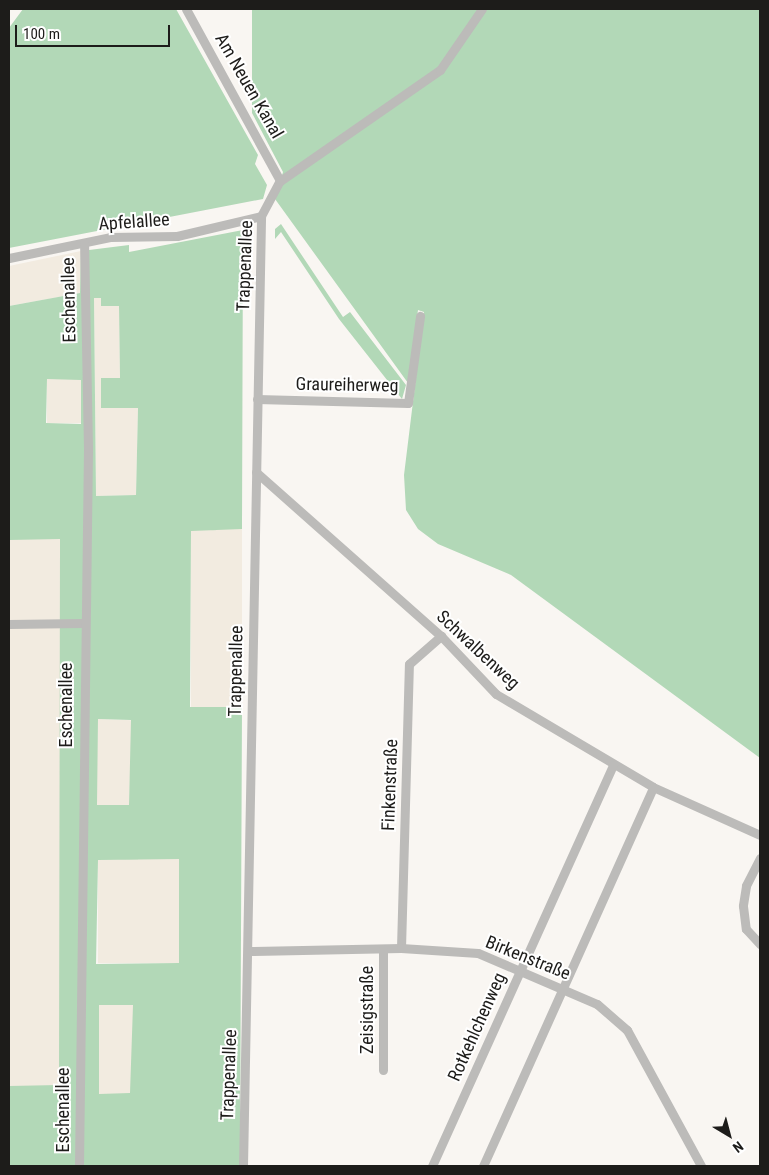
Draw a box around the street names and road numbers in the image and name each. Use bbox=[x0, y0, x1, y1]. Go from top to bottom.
street label: Am Neuen Kanal bbox=[210, 30, 288, 142]
street label: Apfelallee bbox=[98, 209, 170, 235]
street label: Trappenallee bbox=[233, 220, 257, 312]
street label: Eschenallee bbox=[57, 257, 81, 343]
street label: Graureiherweg bbox=[295, 373, 399, 397]
street label: Schwalbenweg bbox=[432, 606, 524, 694]
street label: Trappenallee bbox=[224, 625, 248, 717]
street label: Eschenallee bbox=[55, 662, 77, 748]
street label: Finkenstraße bbox=[378, 739, 402, 831]
street label: Birkenstraße bbox=[482, 931, 574, 985]
street label: Zeisigstraße bbox=[356, 966, 378, 1054]
street label: Rotkehlchenweg bbox=[443, 969, 511, 1085]
street label: Trappenallee bbox=[217, 1029, 241, 1121]
street label: Eschenallee bbox=[52, 1067, 74, 1153]

